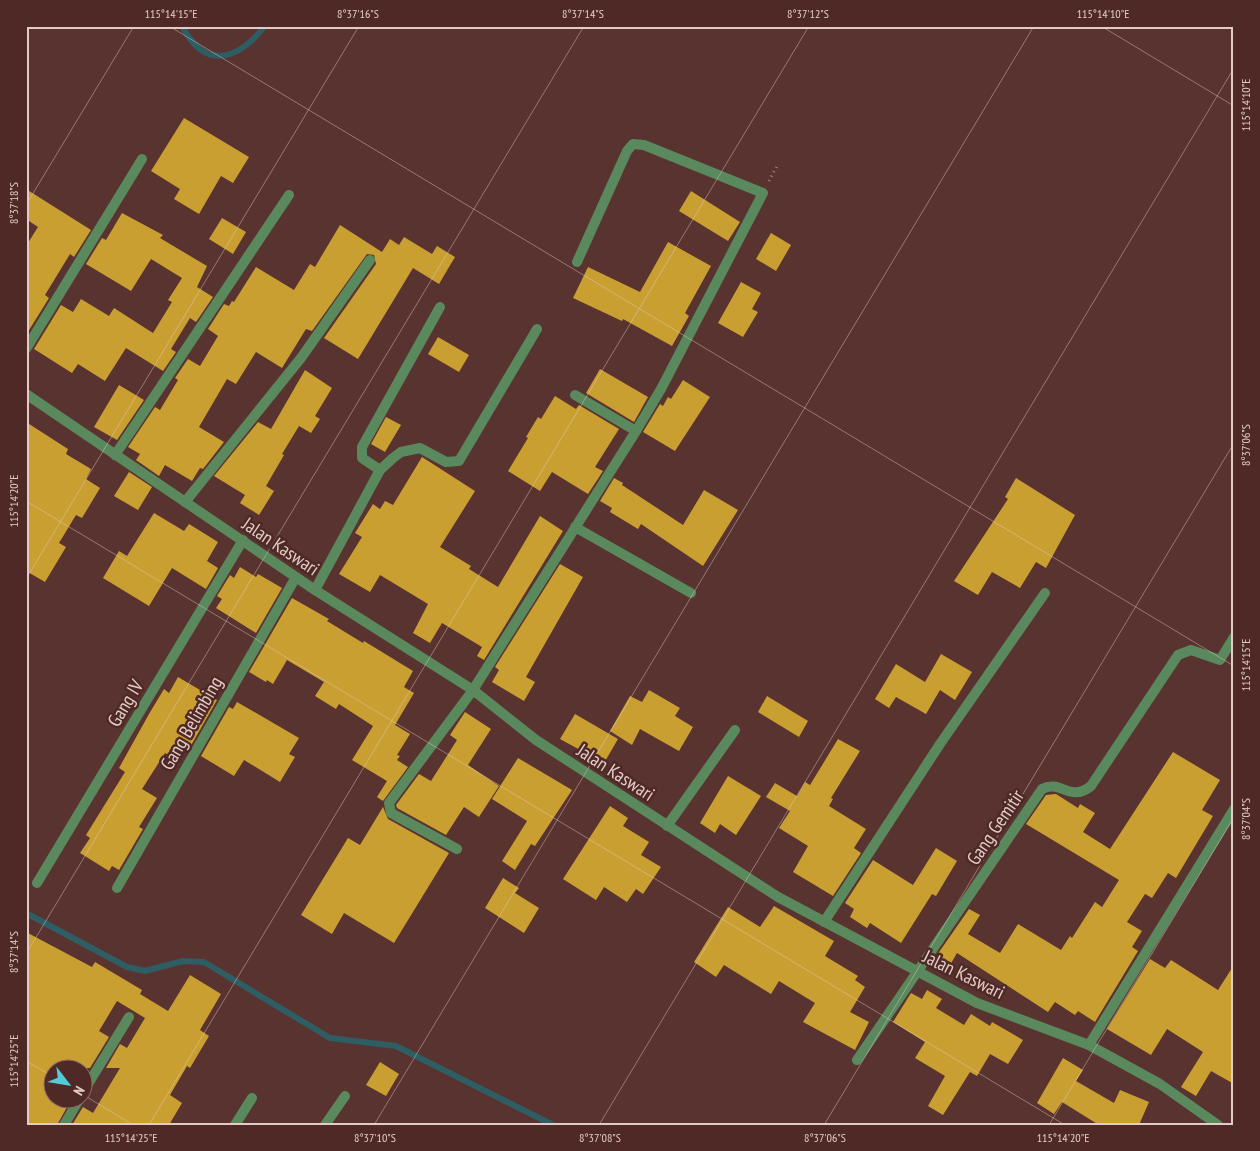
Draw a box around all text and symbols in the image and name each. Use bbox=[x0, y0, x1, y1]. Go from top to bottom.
text: 115°14'15"E bbox=[145, 6, 197, 21]
text: 8°37'16"S bbox=[337, 6, 379, 21]
text: 8°37'14"S bbox=[562, 6, 604, 21]
text: 8°37'12"S bbox=[787, 6, 829, 21]
text: 115°14'10"E bbox=[1077, 6, 1129, 21]
text: 115°14'10"E bbox=[1238, 79, 1253, 131]
text: 8°37'18"S bbox=[6, 182, 21, 224]
text: 8°37'06"S bbox=[1238, 424, 1253, 466]
text: 115°14'20"E bbox=[6, 475, 21, 527]
street label: Jalan Kaswari bbox=[237, 511, 324, 580]
text: 115°14'15"E bbox=[1238, 639, 1253, 691]
street label: Gang Belimbing bbox=[155, 672, 227, 774]
street label: Gang IV bbox=[102, 675, 148, 731]
street label: Jalan Kaswari bbox=[572, 738, 659, 806]
street label: Gang Gemitir bbox=[961, 784, 1029, 869]
text: 8°37'04"S bbox=[1238, 798, 1253, 840]
text: 8°37'14"S bbox=[6, 931, 21, 973]
street label: Jalan Kaswari bbox=[918, 944, 1009, 1004]
text: 115°14'25"E bbox=[6, 1035, 21, 1087]
north arrow bbox=[42, 1058, 92, 1108]
text: N bbox=[69, 1083, 89, 1099]
text: 115°14'25"E bbox=[105, 1130, 157, 1145]
text: 8°37'10"S bbox=[354, 1130, 396, 1145]
text: 8°37'08"S bbox=[579, 1130, 621, 1145]
text: 8°37'06"S bbox=[804, 1130, 846, 1145]
text: 115°14'20"E bbox=[1037, 1130, 1089, 1145]

